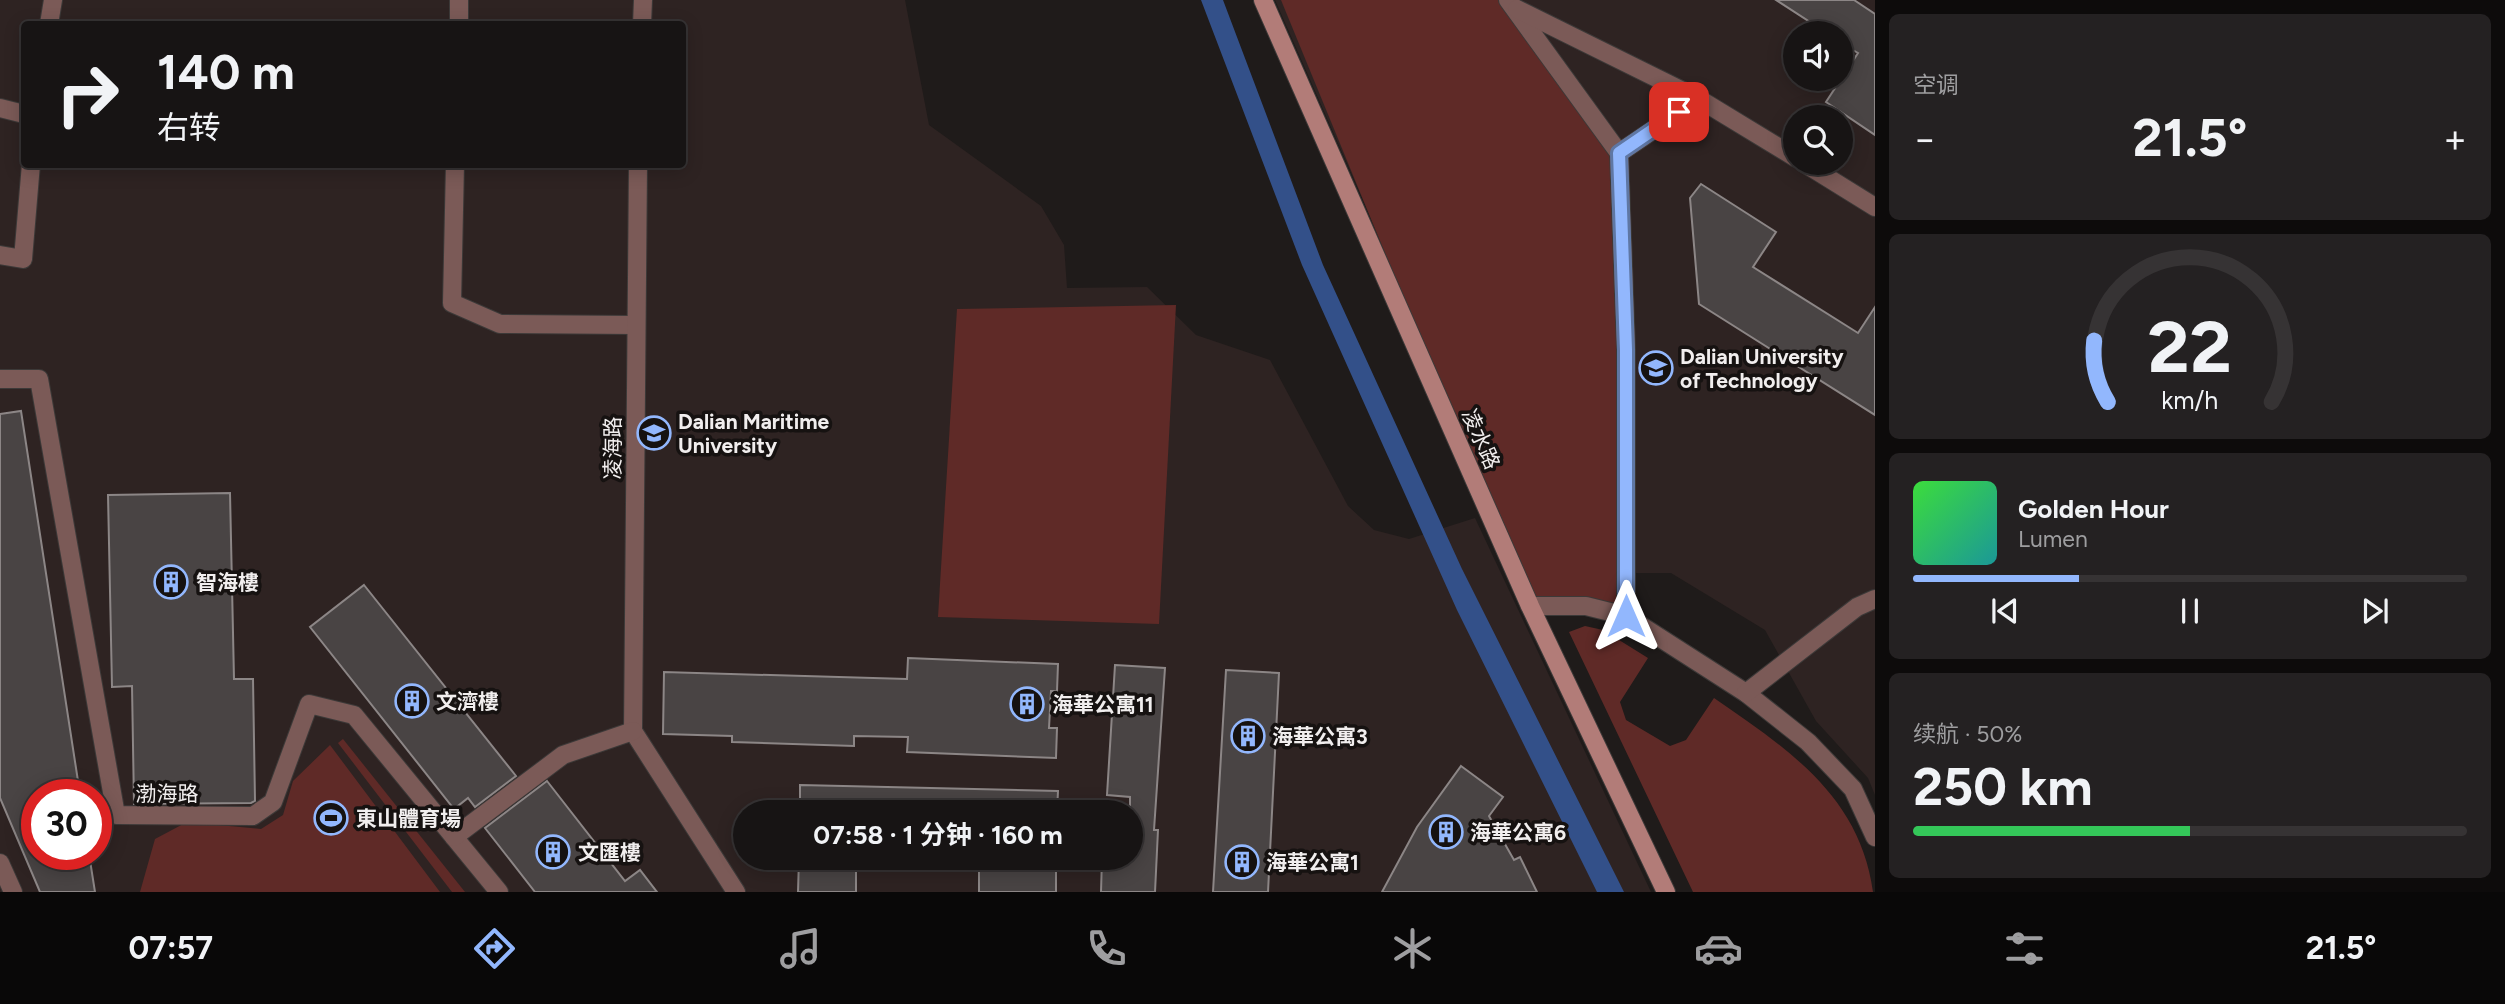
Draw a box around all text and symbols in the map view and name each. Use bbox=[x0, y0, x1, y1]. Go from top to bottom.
map controls bbox=[1783, 21, 1853, 175]
button: sound bbox=[1783, 21, 1853, 91]
text: 140 m bbox=[157, 42, 295, 101]
icon: right bbox=[42, 49, 133, 140]
text: 空调 bbox=[1913, 71, 1959, 99]
pin bbox=[1649, 82, 1709, 142]
icon: arrive bbox=[1660, 93, 1698, 131]
button: search bbox=[1783, 105, 1853, 175]
text: 21.5° bbox=[2133, 107, 2247, 169]
text: 右转 bbox=[157, 109, 221, 147]
text: − bbox=[1913, 116, 1937, 162]
text: + bbox=[2443, 116, 2467, 162]
text: 22 bbox=[2148, 304, 2232, 391]
place label: Dalian University of Technology bbox=[1680, 344, 1845, 393]
school or university icon: Dalian University of Technology bbox=[1637, 349, 1675, 387]
text: km/h bbox=[2161, 385, 2219, 415]
street label: 凌水路 bbox=[1457, 405, 1505, 473]
place label: Dalian Maritime University bbox=[678, 409, 830, 458]
school or university icon: Dalian Maritime University bbox=[635, 414, 673, 452]
street label: 凌海路 bbox=[600, 417, 625, 480]
text: Golden Hour bbox=[2018, 493, 2169, 525]
text: Lumen bbox=[2018, 525, 2088, 553]
building icon: 智海樓 bbox=[152, 563, 190, 601]
place label: 智海樓 bbox=[196, 570, 259, 595]
position arrow bbox=[1589, 579, 1663, 653]
icon: previous bbox=[1986, 592, 2024, 630]
icon: pause bbox=[2171, 592, 2209, 630]
icon: next bbox=[2356, 592, 2394, 630]
building icon: 文濟樓 bbox=[393, 682, 431, 720]
building icon: 海華公寓11 bbox=[1008, 685, 1046, 723]
place label: 文濟樓 bbox=[436, 689, 499, 714]
place label: 海華公寓11 bbox=[1052, 692, 1154, 717]
building icon: 海華公寓3 bbox=[1229, 717, 1267, 755]
text: 续航 · 50% bbox=[1913, 720, 2022, 748]
place label: 海華公寓3 bbox=[1272, 724, 1368, 749]
text: 250 km bbox=[1913, 756, 2093, 818]
speed limit sign: 30 bbox=[21, 779, 112, 870]
street label: 渤海路 bbox=[136, 781, 199, 806]
sports icon: 東山體育場 bbox=[312, 799, 350, 837]
place label: 東山體育場 bbox=[356, 806, 461, 831]
building icon: 海華公寓6 bbox=[1427, 813, 1465, 851]
text: 07:58 · 1 分钟 · 160 m bbox=[813, 819, 1063, 851]
place label: 海華公寓6 bbox=[1470, 820, 1566, 845]
building icon: 文匯樓 bbox=[534, 833, 572, 871]
place label: 文匯樓 bbox=[578, 840, 641, 865]
building icon: 海華公寓1 bbox=[1223, 843, 1261, 881]
place label: 海華公寓1 bbox=[1266, 850, 1359, 875]
icon: directions bbox=[470, 924, 519, 973]
icon: music bbox=[776, 924, 825, 973]
icon: phone bbox=[1082, 924, 1131, 973]
icon: climate bbox=[1388, 924, 1437, 973]
icon: car bbox=[1694, 924, 1743, 973]
icon: filters bbox=[2000, 924, 2049, 973]
text: 07:57 bbox=[128, 929, 213, 967]
text: 21.5° bbox=[2306, 929, 2376, 967]

